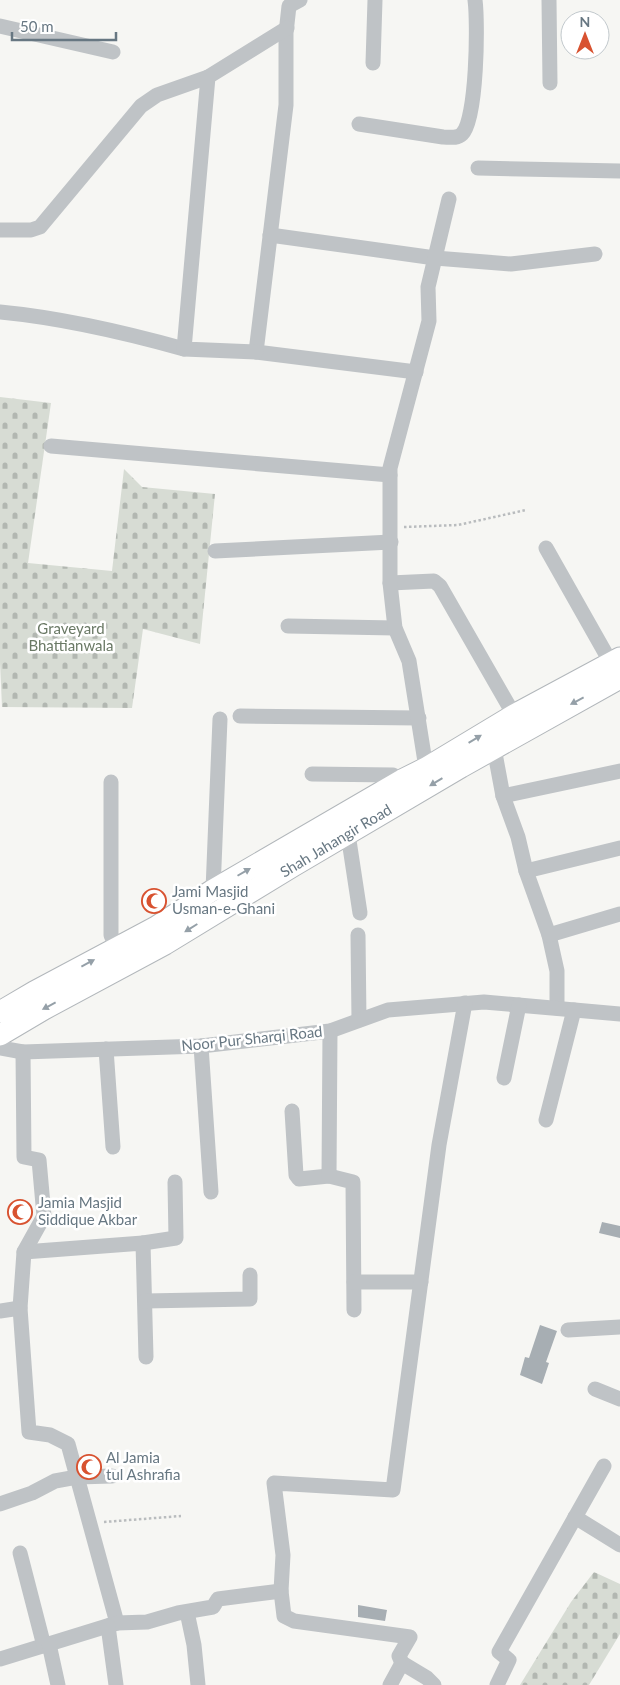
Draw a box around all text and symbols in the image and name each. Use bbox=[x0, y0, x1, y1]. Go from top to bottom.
scale bar bbox=[12, 10, 116, 42]
north arrow bbox=[560, 10, 610, 60]
text: N bbox=[580, 13, 590, 30]
text: 50 m bbox=[20, 17, 54, 35]
park label: Graveyard Bhattianwala bbox=[28, 619, 114, 654]
one-way arrow bbox=[570, 697, 584, 705]
one-way arrow bbox=[469, 734, 482, 743]
one-way arrow bbox=[429, 777, 442, 786]
street label: Shah Jahangir Road bbox=[276, 800, 395, 881]
one-way arrow bbox=[236, 868, 251, 876]
place label: Jami Masjid Usman-e-Ghani bbox=[172, 882, 275, 917]
mosque icon: Jami Masjid Usman-e-Ghani bbox=[141, 888, 167, 914]
one-way arrow bbox=[185, 924, 198, 933]
one-way arrow bbox=[81, 959, 96, 967]
one-way arrow bbox=[42, 1002, 56, 1010]
street label: Noor Pur Sharqi Road bbox=[181, 1022, 323, 1054]
place label: Jamia Masjid Siddique Akbar bbox=[38, 1193, 138, 1228]
mosque icon: Jamia Masjid Siddique Akbar bbox=[7, 1199, 33, 1225]
place label: Al Jamia tul Ashrafia bbox=[106, 1448, 180, 1483]
mosque icon: Al Jamia tul Ashrafia bbox=[76, 1454, 102, 1480]

